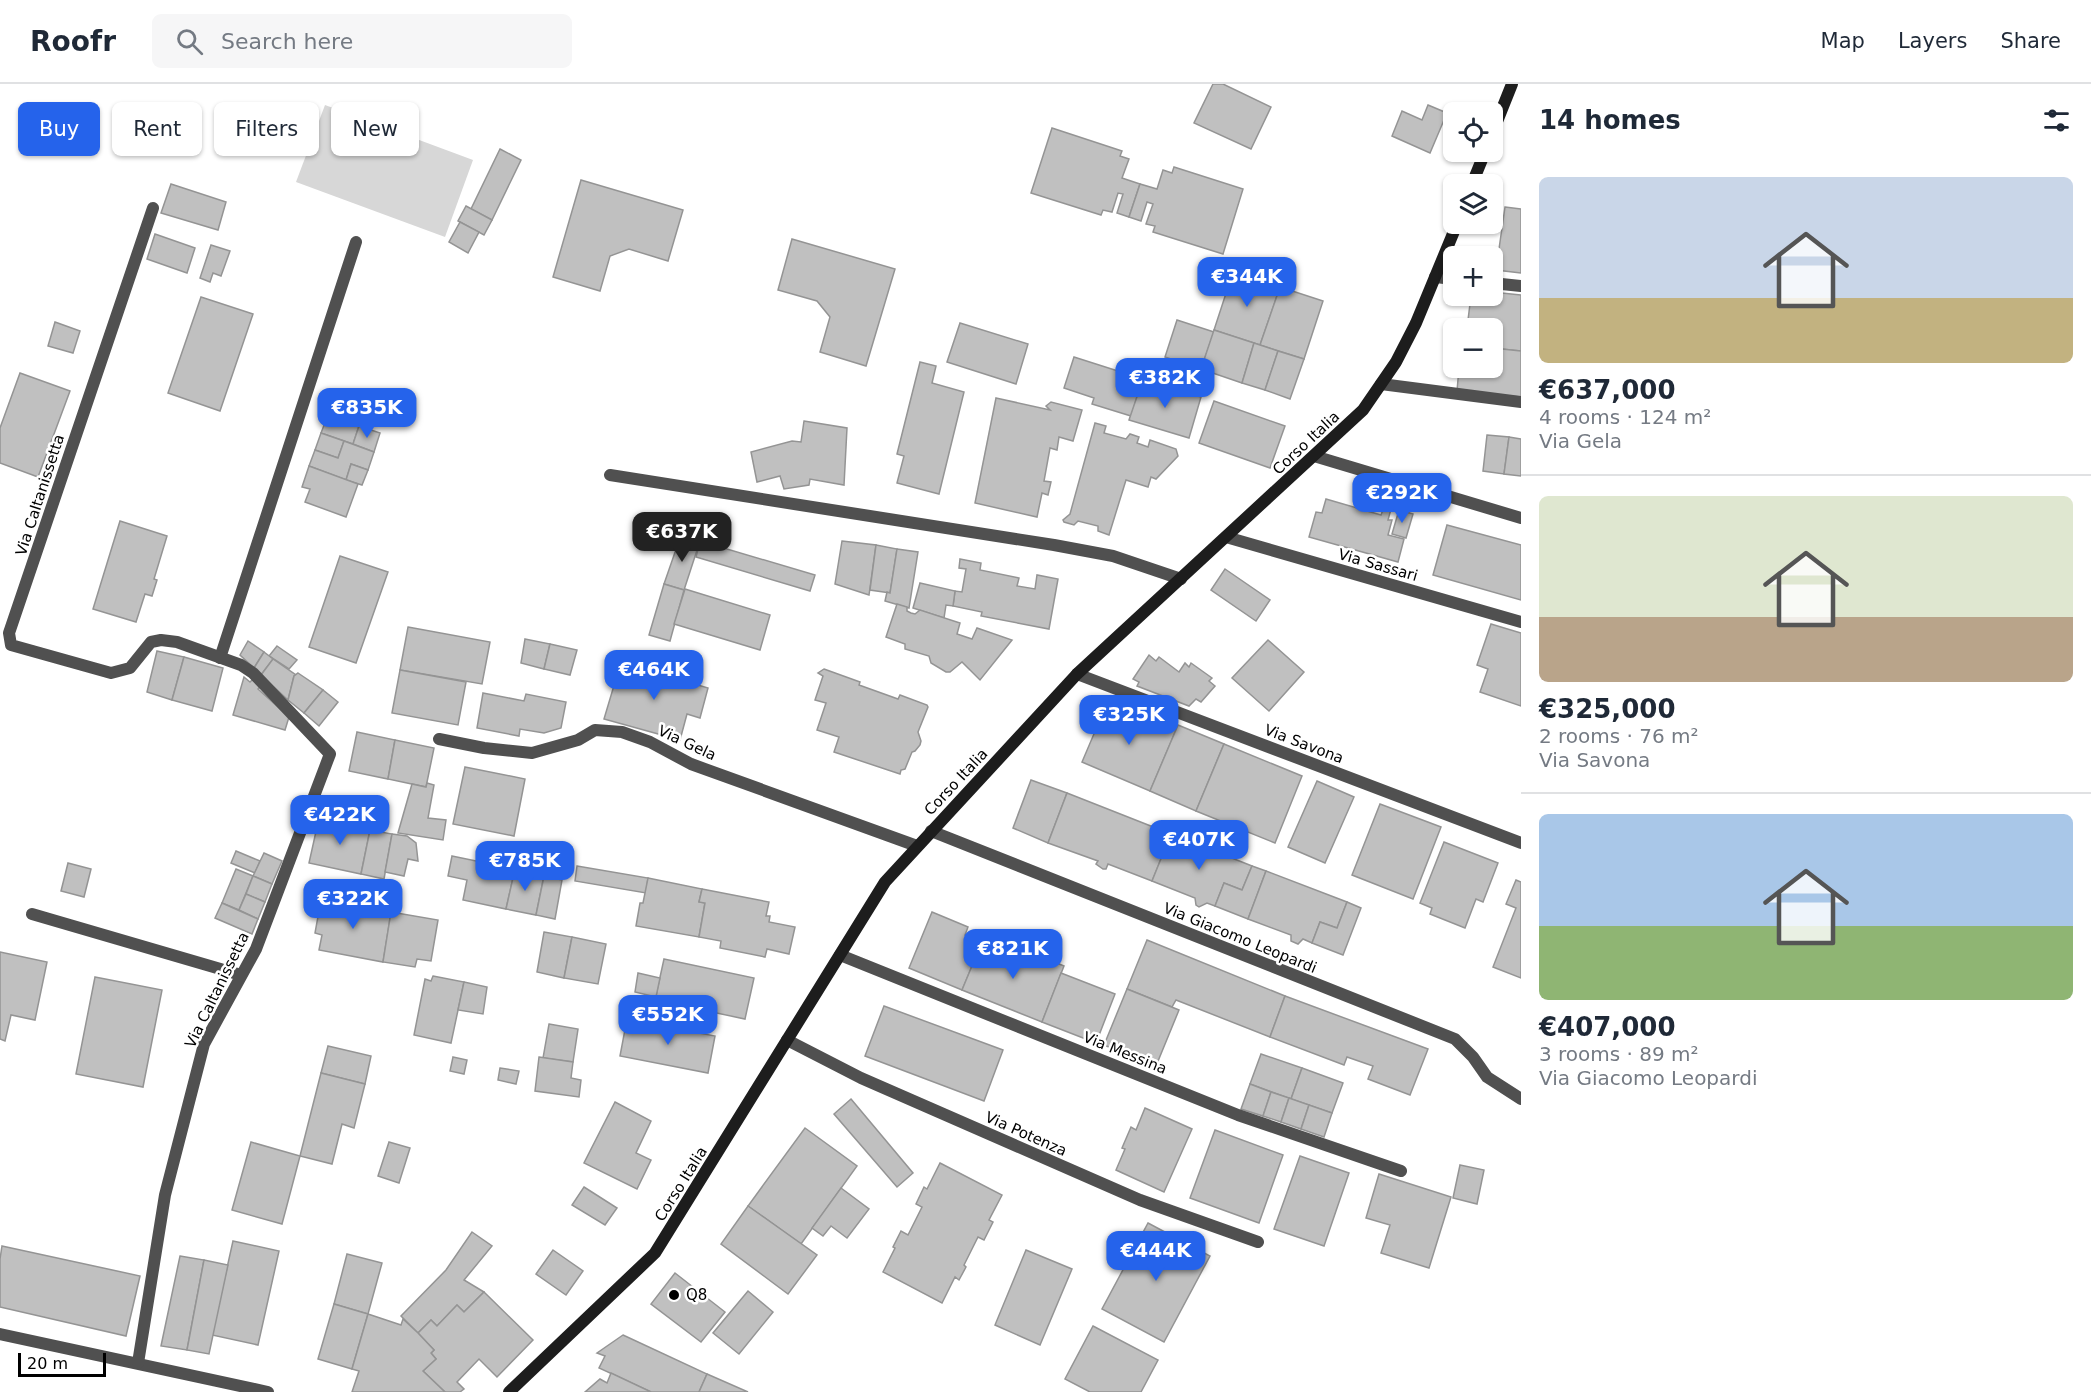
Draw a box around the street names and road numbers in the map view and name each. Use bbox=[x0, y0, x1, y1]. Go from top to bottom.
street label: Corso Italia bbox=[1269, 408, 1343, 478]
street label: Via Caltanissetta bbox=[12, 432, 68, 558]
street label: Via Sassari bbox=[1336, 545, 1420, 585]
street label: Via Savona bbox=[1262, 721, 1346, 767]
street label: Via Gela bbox=[655, 722, 719, 764]
street label: Corso Italia bbox=[921, 745, 991, 819]
street label: Via Giacomo Leopardi bbox=[1161, 899, 1319, 977]
street label: Via Caltanissetta bbox=[181, 929, 253, 1051]
street label: Via Messina bbox=[1080, 1028, 1170, 1078]
street label: Via Potenza bbox=[982, 1108, 1070, 1160]
street label: Corso Italia bbox=[651, 1143, 711, 1225]

